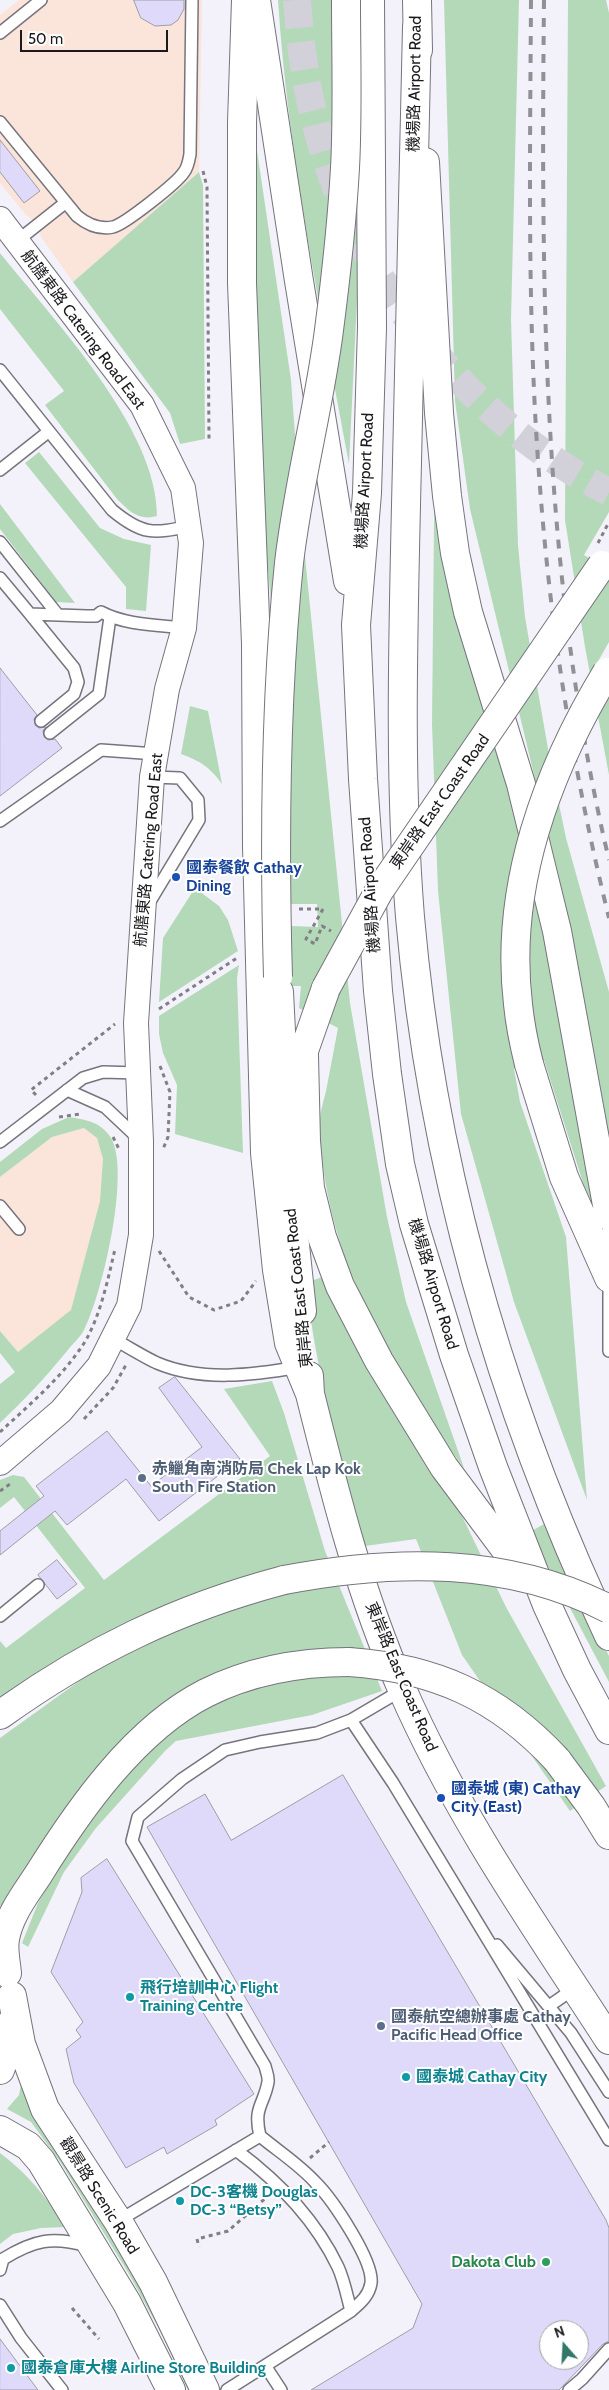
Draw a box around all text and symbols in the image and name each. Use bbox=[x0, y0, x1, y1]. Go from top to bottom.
street label: 機場路 Airport Road bbox=[404, 16, 426, 152]
scale bar bbox=[22, 20, 170, 52]
text: 50 m bbox=[28, 30, 63, 48]
street label: 航膳東路 Catering Road East bbox=[17, 247, 149, 413]
street label: 機場路 Airport Road bbox=[352, 412, 378, 550]
street label: 東岸路 East Coast Road bbox=[386, 731, 494, 873]
street label: 航膳東路 Catering Road East bbox=[131, 752, 167, 948]
street label: 機場路 Airport Road bbox=[356, 816, 384, 954]
place label: 國泰餐飲 Cathay Dining bbox=[186, 858, 302, 896]
marker: 國泰餐飲 Cathay Dining bbox=[170, 871, 182, 883]
street label: 東岸路 East Coast Road bbox=[281, 1207, 317, 1369]
street label: 機場路 Airport Road bbox=[404, 1216, 462, 1352]
place label: 赤鱲角南消防局 Chek Lap Kok South Fire Station bbox=[152, 1459, 361, 1497]
marker: 赤鱲角南消防局 Chek Lap Kok South Fire Station bbox=[136, 1472, 148, 1484]
street label: 東岸路 East Coast Road bbox=[361, 1600, 441, 1754]
place label: 國泰城 (東) Cathay City (East) bbox=[451, 1779, 581, 1817]
marker: 國泰城 (東) Cathay City (East) bbox=[435, 1792, 447, 1804]
place label: 飛行培訓中心 Flight Training Centre bbox=[140, 1978, 278, 2016]
marker: 飛行培訓中心 Flight Training Centre bbox=[124, 1991, 136, 2003]
place label: 國泰航空總辦事處 Cathay Pacific Head Office bbox=[391, 2007, 571, 2045]
marker: 國泰航空總辦事處 Cathay Pacific Head Office bbox=[375, 2020, 387, 2032]
place label: 國泰城 Cathay City bbox=[416, 2067, 547, 2087]
marker: 國泰城 Cathay City bbox=[400, 2071, 412, 2083]
street label: 觀景路 Scenic Road bbox=[55, 2134, 143, 2258]
place label: DC-3客機 Douglas DC-3 “Betsy” bbox=[190, 2182, 318, 2220]
marker: DC-3客機 Douglas DC-3 “Betsy” bbox=[174, 2195, 186, 2207]
place label: Dakota Club bbox=[451, 2252, 536, 2272]
marker: Dakota Club bbox=[540, 2256, 552, 2268]
north arrow bbox=[539, 2320, 589, 2370]
text: N bbox=[552, 2322, 567, 2342]
place label: 國泰倉庫大樓 Airline Store Building bbox=[21, 2358, 266, 2378]
marker: 國泰倉庫大樓 Airline Store Building bbox=[5, 2362, 17, 2374]

